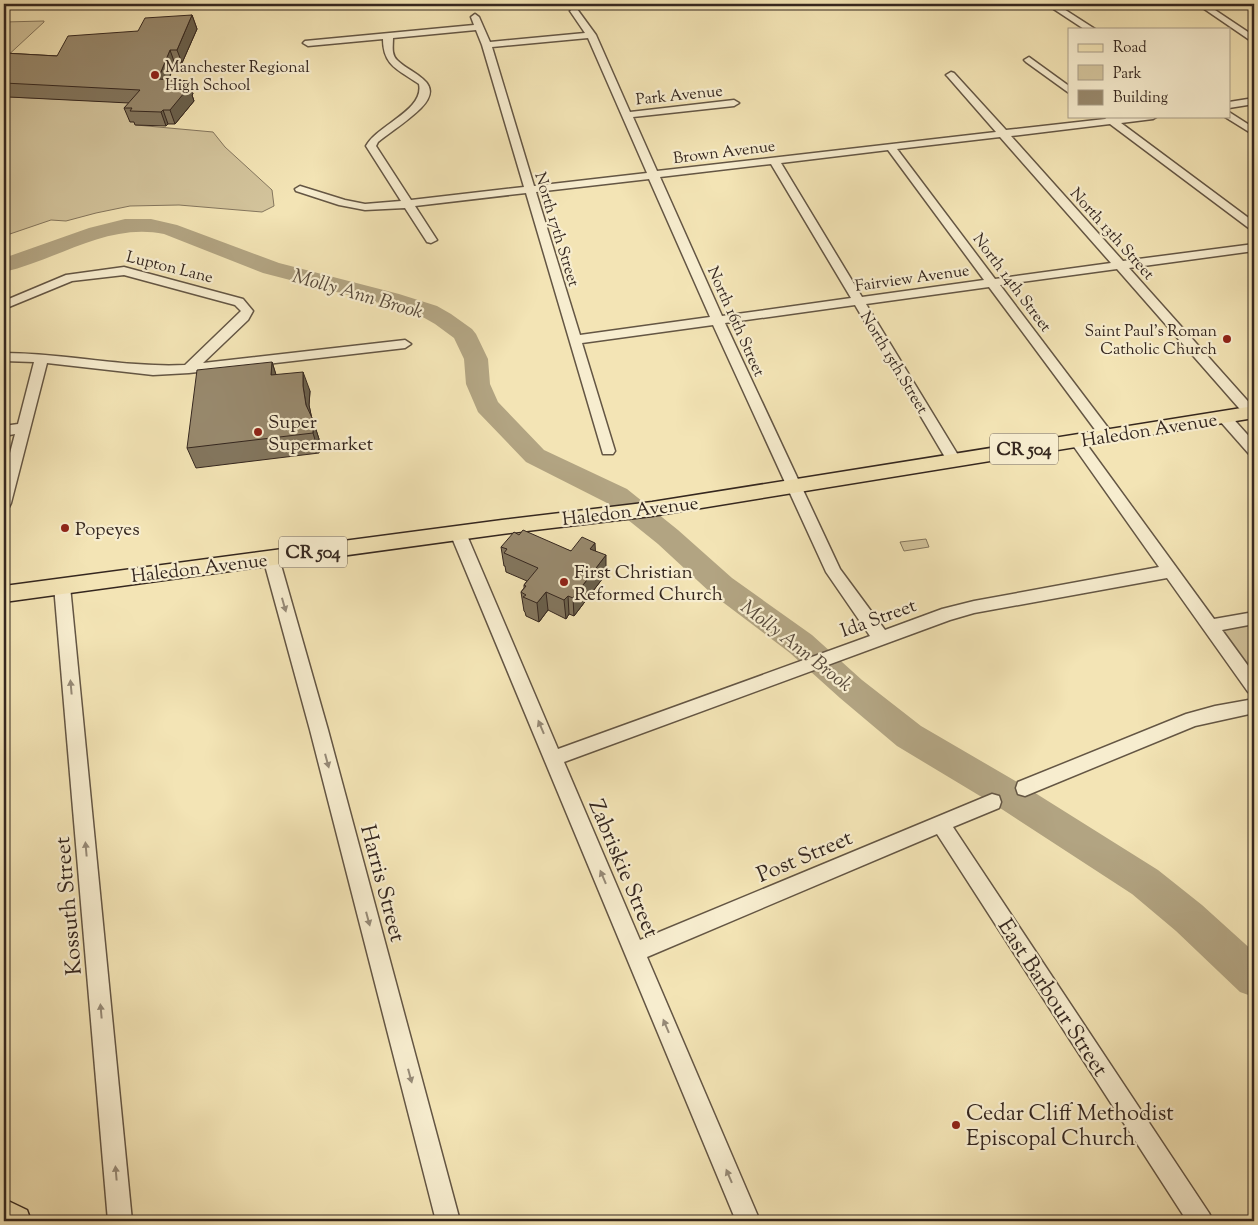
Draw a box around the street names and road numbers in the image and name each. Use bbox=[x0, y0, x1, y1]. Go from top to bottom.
street label: Park Avenue bbox=[635, 80, 724, 112]
street label: Brown Avenue bbox=[672, 136, 777, 171]
street label: North 17th Street bbox=[527, 170, 584, 290]
street label: North 13th Street bbox=[1063, 184, 1159, 286]
street label: North 14th Street bbox=[966, 229, 1056, 338]
street label: Lupton Lane bbox=[124, 247, 215, 290]
street label: Fairview Avenue bbox=[854, 260, 971, 299]
street label: North 16th Street bbox=[700, 263, 770, 381]
street label: North 15th Street bbox=[853, 308, 933, 419]
street label: Haledon Avenue bbox=[1079, 407, 1220, 456]
road number: CR 504 bbox=[990, 434, 1058, 464]
street label: Haledon Avenue bbox=[560, 491, 700, 534]
road number: CR 504 bbox=[279, 536, 347, 568]
street label: Haledon Avenue bbox=[129, 548, 269, 591]
street label: Ida Street bbox=[837, 593, 921, 646]
street label: Zabriskie Street bbox=[579, 795, 666, 944]
street label: Harris Street bbox=[350, 822, 412, 946]
street label: Post Street bbox=[752, 823, 858, 892]
street label: Kossuth Street bbox=[48, 835, 92, 976]
street label: East Barbour Street bbox=[988, 913, 1115, 1084]

